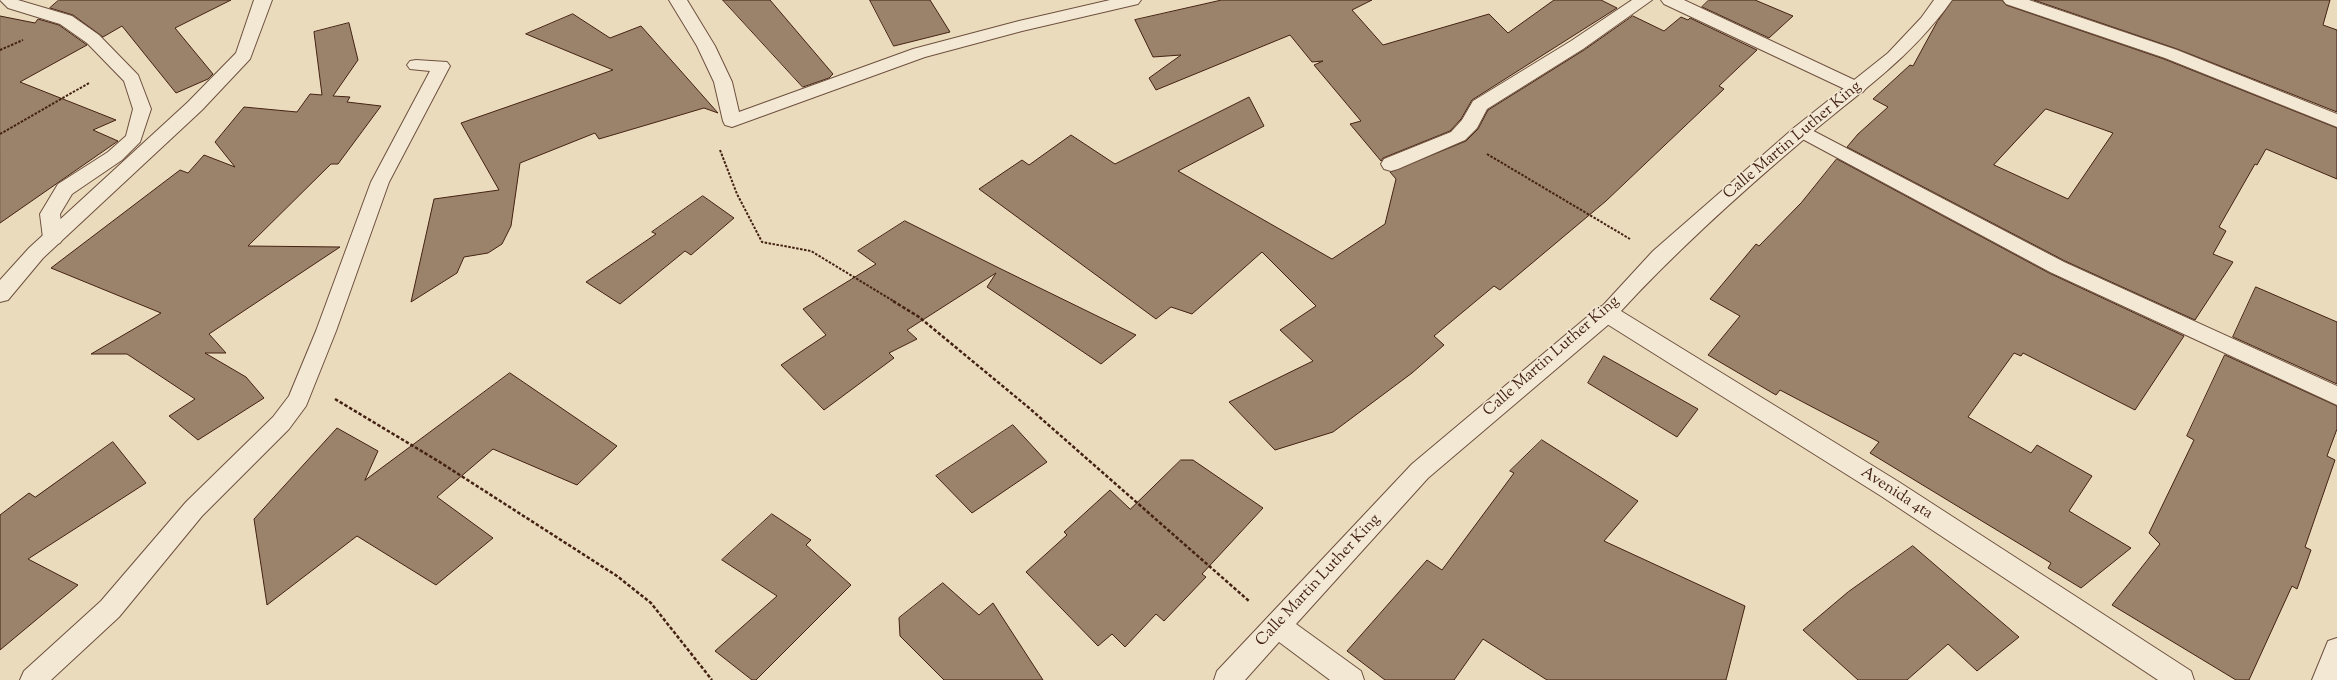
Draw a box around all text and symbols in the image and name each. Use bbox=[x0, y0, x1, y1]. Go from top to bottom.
street label: Calle Martin Luther King bbox=[1720, 78, 1866, 204]
street label: Calle Martin Luther King bbox=[1480, 293, 1624, 421]
street label: Avenida 4ta bbox=[1856, 464, 1936, 524]
street label: Calle Martin Luther King bbox=[1253, 511, 1385, 651]

